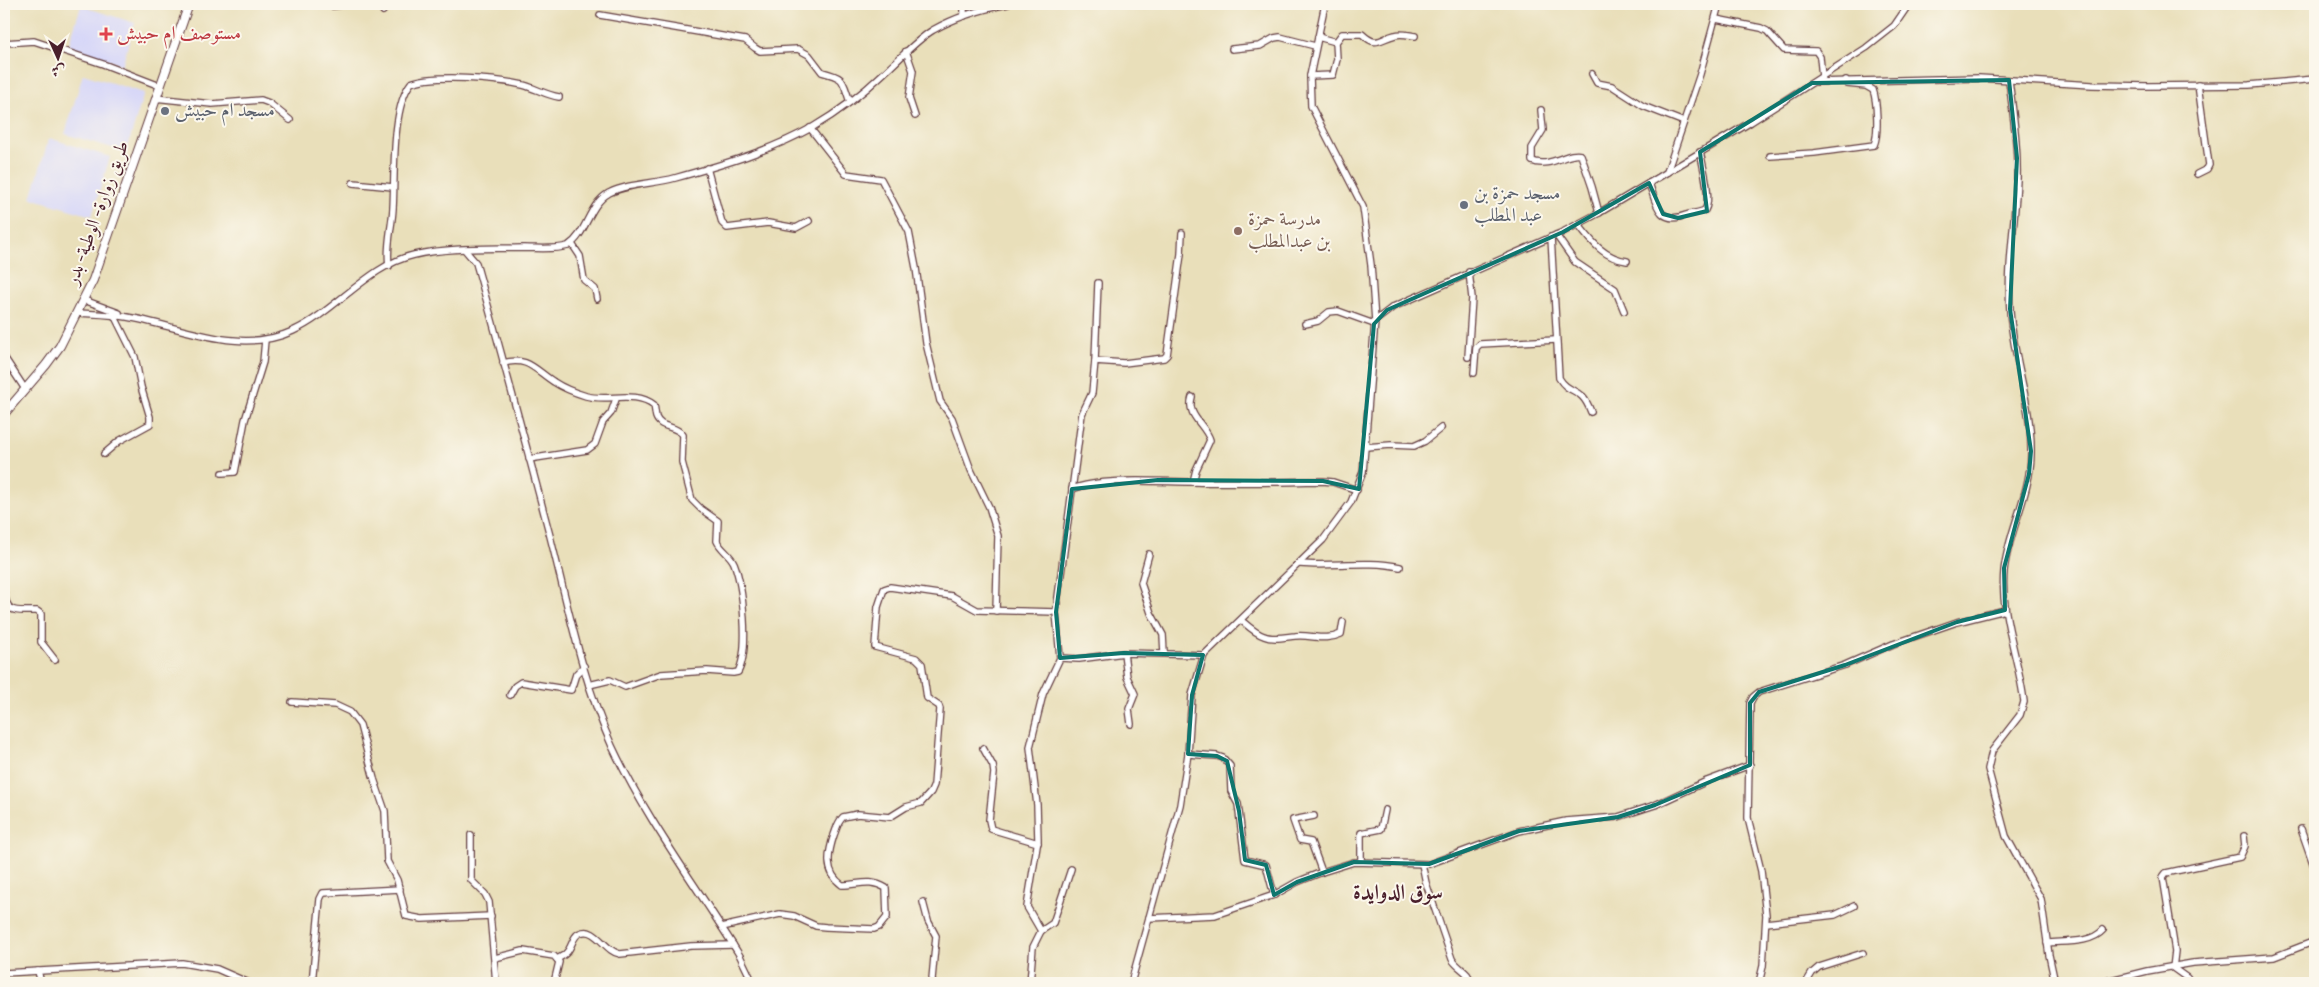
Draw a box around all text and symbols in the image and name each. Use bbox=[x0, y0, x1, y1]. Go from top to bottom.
place label: مستوصف ام حبيش bbox=[117, 21, 241, 49]
marker: مستوصف ام حبيش bbox=[99, 27, 113, 41]
north arrow bbox=[32, 32, 82, 82]
text: ش bbox=[51, 60, 66, 79]
place label: مسجد ام حبيش bbox=[175, 98, 275, 126]
marker: مسجد ام حبيش bbox=[159, 105, 171, 117]
street label: طريق زوارة- الوطية- بدر bbox=[59, 137, 136, 291]
place label: مسجد حمزة بن عبد المطلب bbox=[1474, 181, 1560, 229]
marker: مسجد حمزة بن عبد المطلب bbox=[1458, 199, 1470, 211]
place label: مدرسة حمزة بن عبدالمطلب bbox=[1248, 207, 1331, 255]
marker: مدرسة حمزة بن عبدالمطلب bbox=[1232, 225, 1244, 237]
district label: سوق الدوايدة bbox=[1353, 879, 1443, 908]

